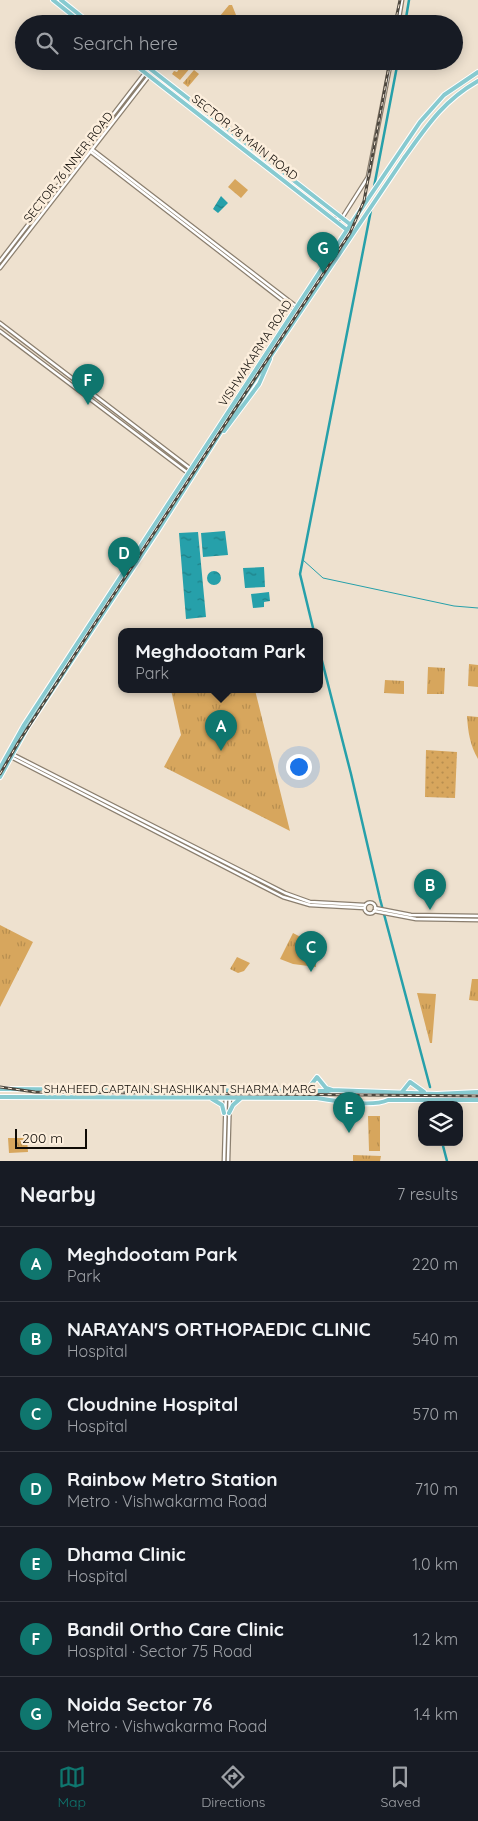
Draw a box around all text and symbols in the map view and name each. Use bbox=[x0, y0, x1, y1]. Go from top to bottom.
search box bbox=[15, 15, 463, 70]
icon: search bbox=[33, 29, 61, 57]
text: Search here bbox=[73, 31, 178, 55]
street label: SECTOR 78 MAIN ROAD bbox=[189, 91, 302, 183]
street label: SECTOR 76 INNER ROAD bbox=[20, 108, 116, 225]
pin: G bbox=[307, 232, 339, 273]
street label: VISHWAKARMA ROAD bbox=[215, 297, 295, 409]
pin: F bbox=[72, 364, 104, 405]
pin: D bbox=[108, 537, 140, 578]
popup bbox=[118, 628, 323, 693]
text: Meghdootam Park bbox=[135, 639, 306, 663]
text: Park bbox=[135, 663, 169, 683]
pin: A bbox=[205, 710, 237, 751]
your location bbox=[286, 754, 312, 780]
pin: B bbox=[414, 869, 446, 910]
pin: C bbox=[295, 931, 327, 972]
street label: SHAHEED CAPTAIN SHASHIKANT SHARMA MARG bbox=[44, 1081, 316, 1096]
pin: E bbox=[333, 1092, 365, 1133]
map controls bbox=[418, 1101, 463, 1146]
button: layers bbox=[418, 1101, 463, 1146]
scale bar bbox=[15, 1126, 88, 1149]
text: 200 m bbox=[22, 1129, 63, 1147]
text: Nearby bbox=[20, 1181, 96, 1207]
text: 7 results bbox=[397, 1184, 458, 1204]
text: Meghdootam Park bbox=[67, 1242, 237, 1266]
text: A bbox=[31, 1254, 41, 1274]
text: 220 m bbox=[412, 1254, 458, 1274]
text: Park bbox=[67, 1266, 101, 1286]
text: NARAYAN'S ORTHOPAEDIC CLINIC bbox=[67, 1317, 371, 1341]
text: B bbox=[31, 1329, 41, 1349]
text: 540 m bbox=[412, 1329, 458, 1349]
text: Hospital bbox=[67, 1341, 128, 1361]
text: Cloudnine Hospital bbox=[67, 1392, 238, 1416]
text: C bbox=[31, 1404, 41, 1424]
text: 570 m bbox=[413, 1404, 458, 1424]
text: Hospital bbox=[67, 1416, 128, 1436]
text: Rainbow Metro Station bbox=[67, 1467, 278, 1491]
text: D bbox=[30, 1479, 42, 1499]
text: 710 m bbox=[415, 1479, 458, 1499]
text: Metro · Vishwakarma Road bbox=[67, 1491, 267, 1511]
text: Dhama Clinic bbox=[67, 1542, 186, 1566]
text: E bbox=[31, 1554, 41, 1574]
text: 1.0 km bbox=[412, 1554, 458, 1574]
text: Hospital bbox=[67, 1566, 128, 1586]
text: Bandil Ortho Care Clinic bbox=[67, 1617, 284, 1641]
text: F bbox=[32, 1629, 41, 1649]
text: 1.2 km bbox=[413, 1629, 458, 1649]
text: Hospital · Sector 75 Road bbox=[67, 1641, 252, 1661]
text: Noida Sector 76 bbox=[67, 1692, 212, 1716]
text: G bbox=[30, 1704, 42, 1724]
text: 1.4 km bbox=[414, 1704, 458, 1724]
text: Metro · Vishwakarma Road bbox=[67, 1716, 267, 1736]
tab: Map bbox=[58, 1763, 86, 1811]
tab: Directions bbox=[201, 1763, 265, 1811]
tab: Saved bbox=[380, 1763, 420, 1811]

